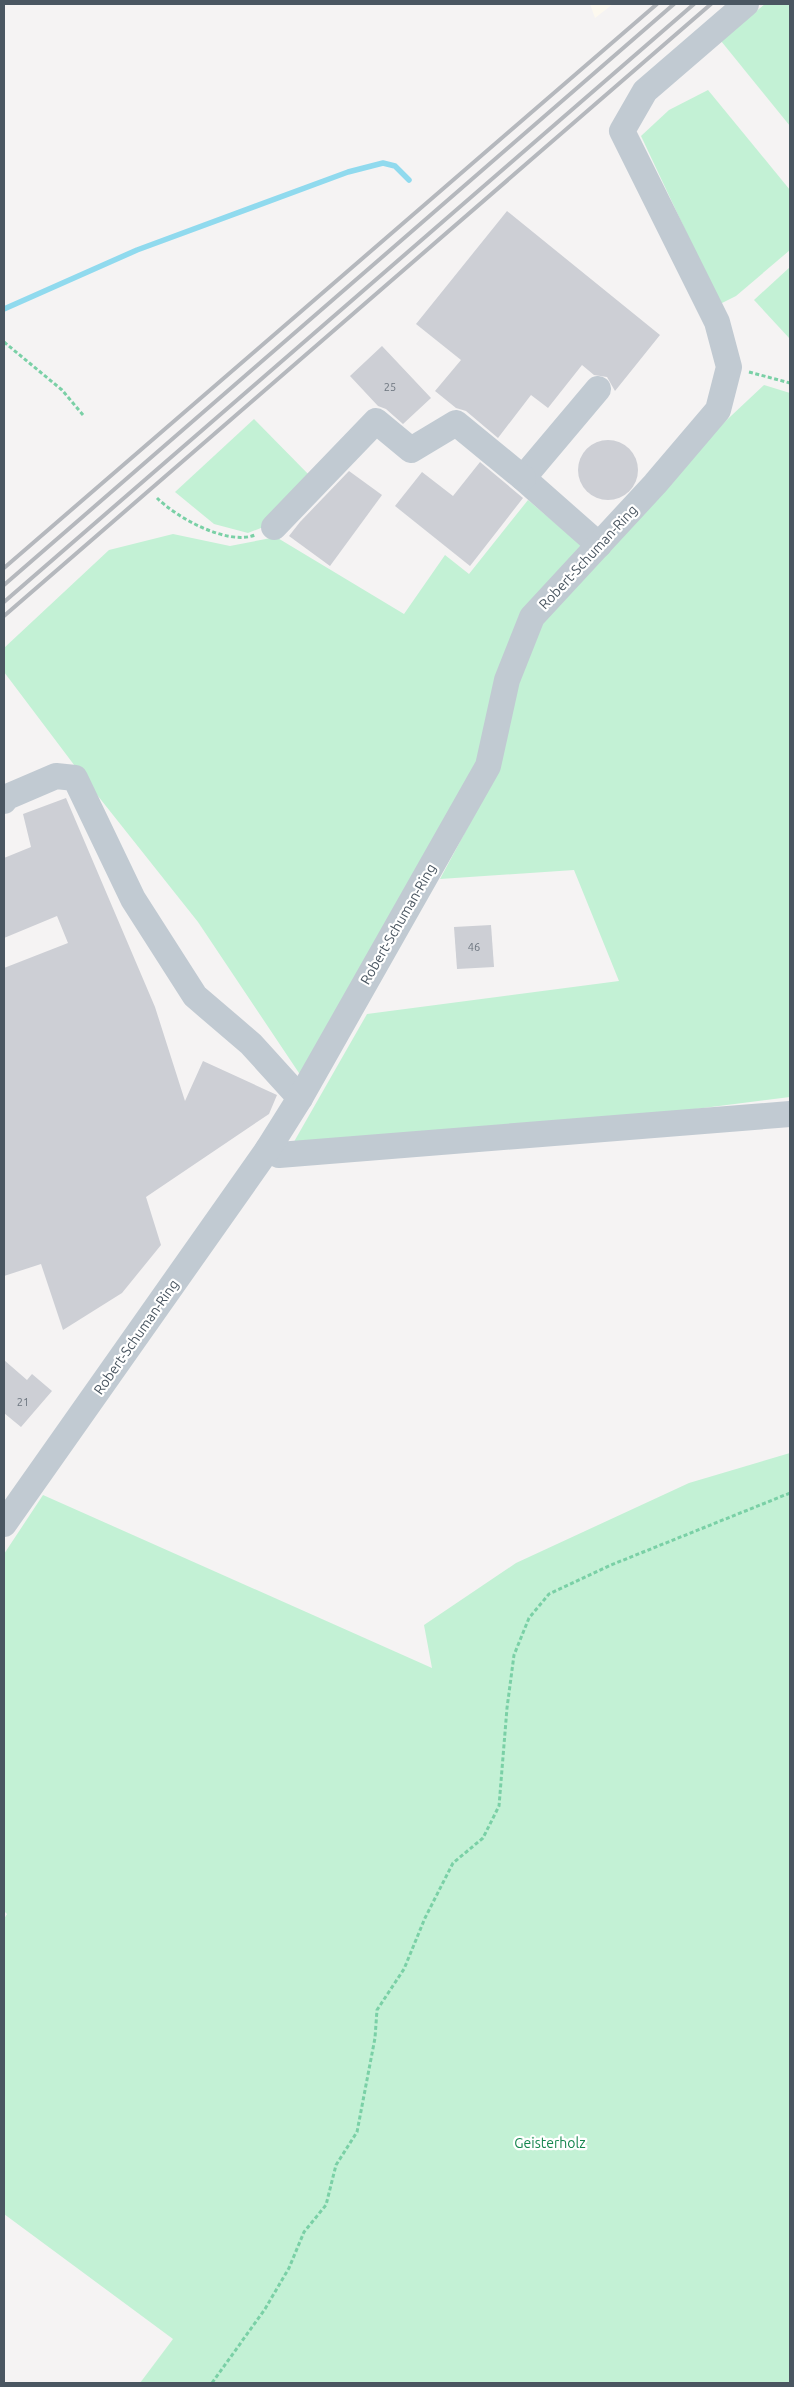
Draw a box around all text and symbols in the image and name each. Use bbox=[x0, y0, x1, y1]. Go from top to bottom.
house number: 25 bbox=[384, 381, 396, 393]
street label: Robert-Schuman-Ring bbox=[536, 502, 640, 612]
street label: Robert-Schuman-Ring bbox=[357, 861, 439, 987]
house number: 46 bbox=[468, 941, 480, 953]
street label: Robert-Schuman-Ring bbox=[90, 1276, 182, 1398]
house number: 21 bbox=[17, 1396, 29, 1408]
park label: Geisterholz bbox=[514, 2135, 586, 2151]

